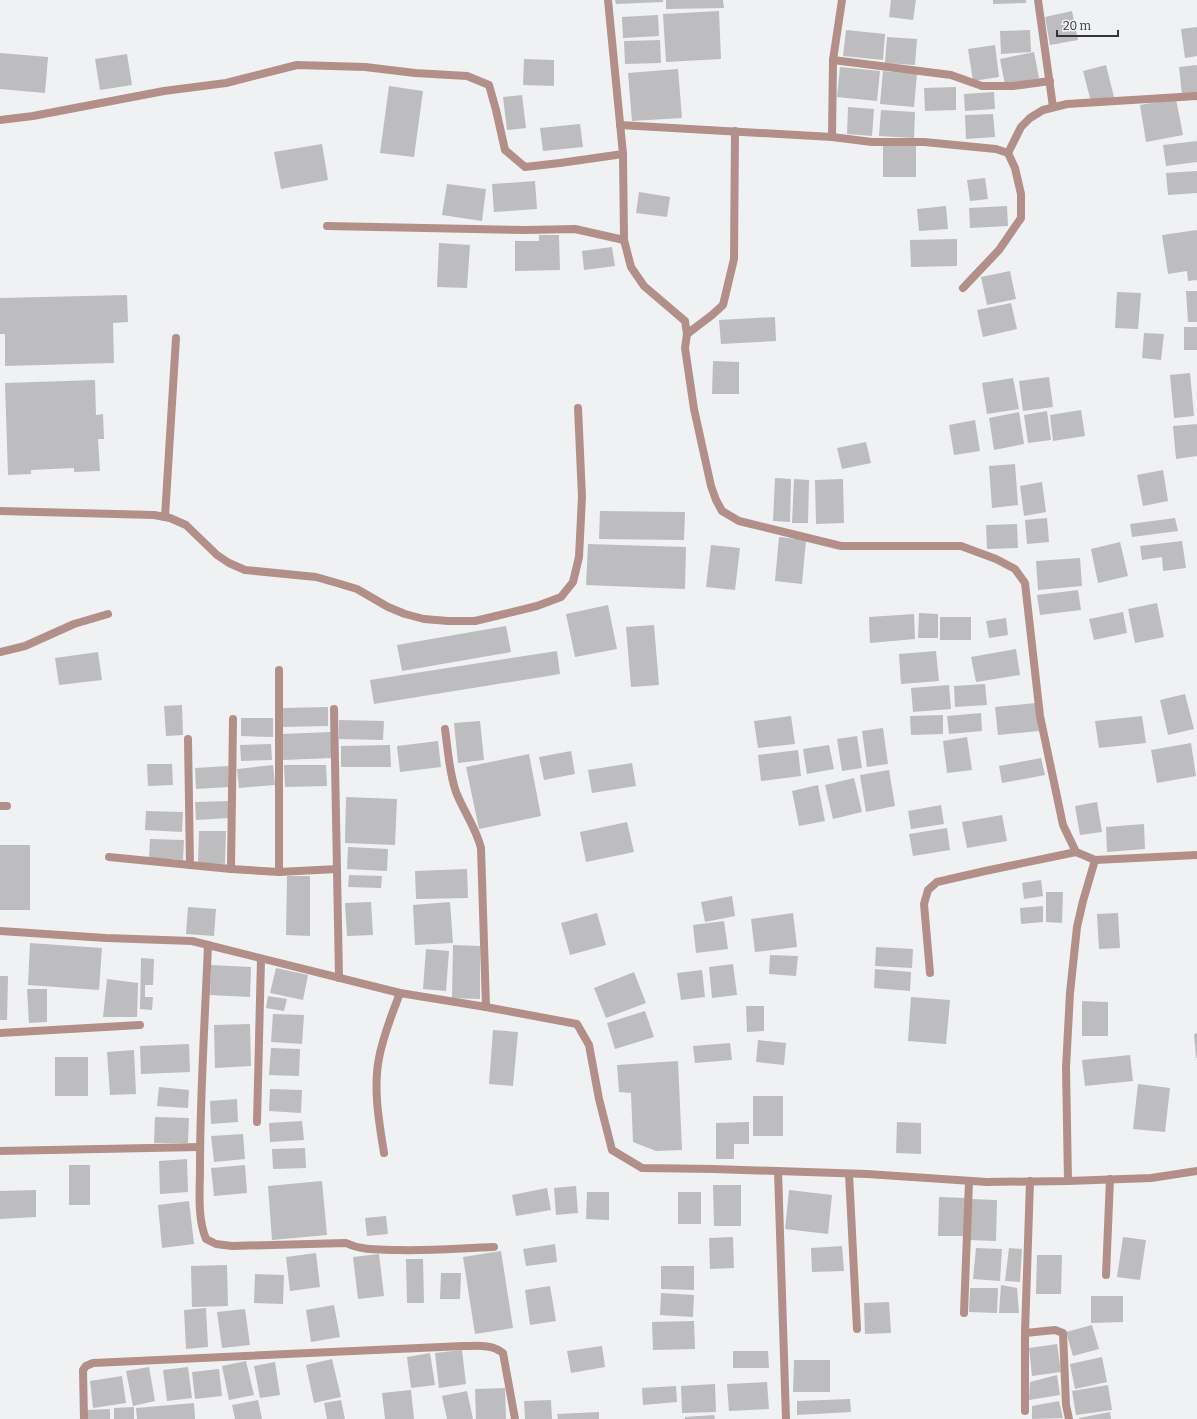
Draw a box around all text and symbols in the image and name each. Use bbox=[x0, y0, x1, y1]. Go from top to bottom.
scale bar bbox=[1057, 12, 1118, 38]
text: 20 m bbox=[1063, 19, 1092, 33]

